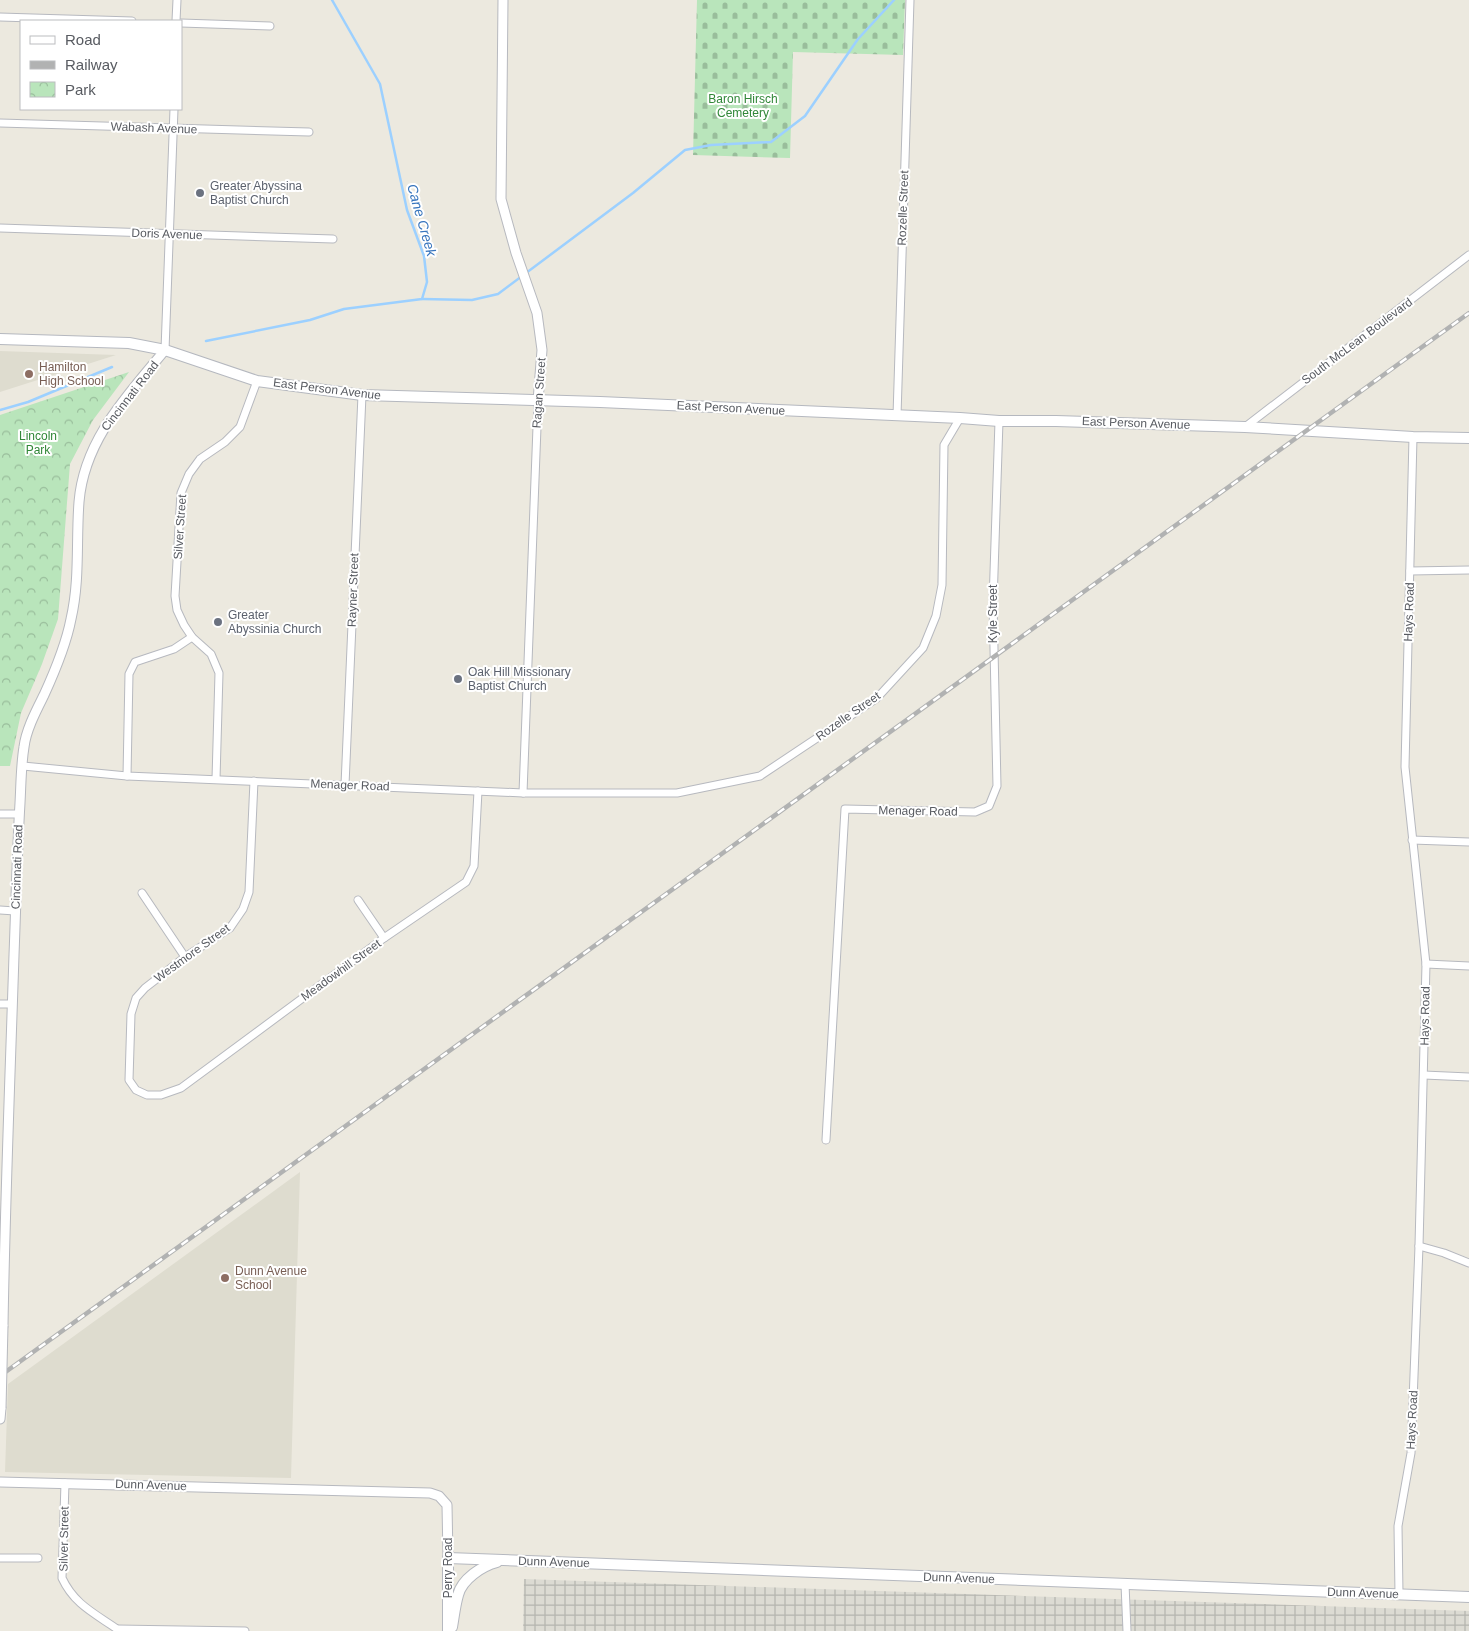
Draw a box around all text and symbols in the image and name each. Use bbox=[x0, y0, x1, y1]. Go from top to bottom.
legend bbox=[20, 20, 182, 110]
text: Road bbox=[65, 31, 101, 48]
text: Railway bbox=[65, 56, 118, 73]
text: Park bbox=[65, 81, 96, 98]
park label: Baron Hirsch Cemetery bbox=[708, 92, 778, 120]
street label: Wabash Avenue bbox=[110, 119, 198, 137]
street label: Rozelle Street bbox=[895, 169, 911, 246]
place label: Greater Abyssina Baptist Church bbox=[210, 179, 302, 207]
water label: Cane Creek bbox=[404, 182, 440, 259]
marker: Greater Abyssina Baptist Church bbox=[194, 187, 206, 199]
street label: Doris Avenue bbox=[131, 226, 203, 242]
street label: South McLean Boulevard bbox=[1299, 295, 1415, 387]
street label: Ragan Street bbox=[530, 357, 548, 429]
street label: Cincinnati Road bbox=[98, 358, 162, 434]
place label: Hamilton High School bbox=[39, 360, 104, 388]
marker: Hamilton High School bbox=[23, 368, 35, 380]
street label: East Person Avenue bbox=[272, 375, 382, 403]
street label: East Person Avenue bbox=[676, 398, 786, 418]
street label: East Person Avenue bbox=[1082, 414, 1191, 432]
park label: Lincoln Park bbox=[19, 429, 57, 457]
street label: Silver Street bbox=[171, 493, 189, 560]
street label: Rayner Street bbox=[345, 552, 361, 627]
street label: Hays Road bbox=[1401, 582, 1417, 642]
street label: Kyle Street bbox=[986, 584, 1000, 643]
place label: Greater Abyssinia Church bbox=[228, 608, 321, 636]
marker: Greater Abyssinia Church bbox=[212, 616, 224, 628]
place label: Oak Hill Missionary Baptist Church bbox=[468, 665, 571, 693]
marker: Oak Hill Missionary Baptist Church bbox=[452, 673, 464, 685]
street label: Rozelle Street bbox=[813, 688, 883, 743]
street label: Menager Road bbox=[310, 777, 390, 793]
street label: Menager Road bbox=[878, 803, 958, 819]
street label: Cincinnati Road bbox=[9, 824, 25, 910]
street label: Westmore Street bbox=[152, 921, 233, 985]
street label: Meadowhill Street bbox=[298, 936, 384, 1004]
street label: Hays Road bbox=[1417, 986, 1433, 1046]
place label: Dunn Avenue School bbox=[235, 1264, 307, 1292]
marker: Dunn Avenue School bbox=[219, 1272, 231, 1284]
street label: Hays Road bbox=[1403, 1390, 1421, 1450]
street label: Dunn Avenue bbox=[115, 1477, 187, 1493]
street label: Silver Street bbox=[56, 1506, 72, 1572]
street label: Perry Road bbox=[441, 1538, 455, 1598]
street label: Dunn Avenue bbox=[518, 1554, 590, 1570]
street label: Dunn Avenue bbox=[923, 1570, 995, 1586]
street label: Dunn Avenue bbox=[1327, 1585, 1399, 1601]

